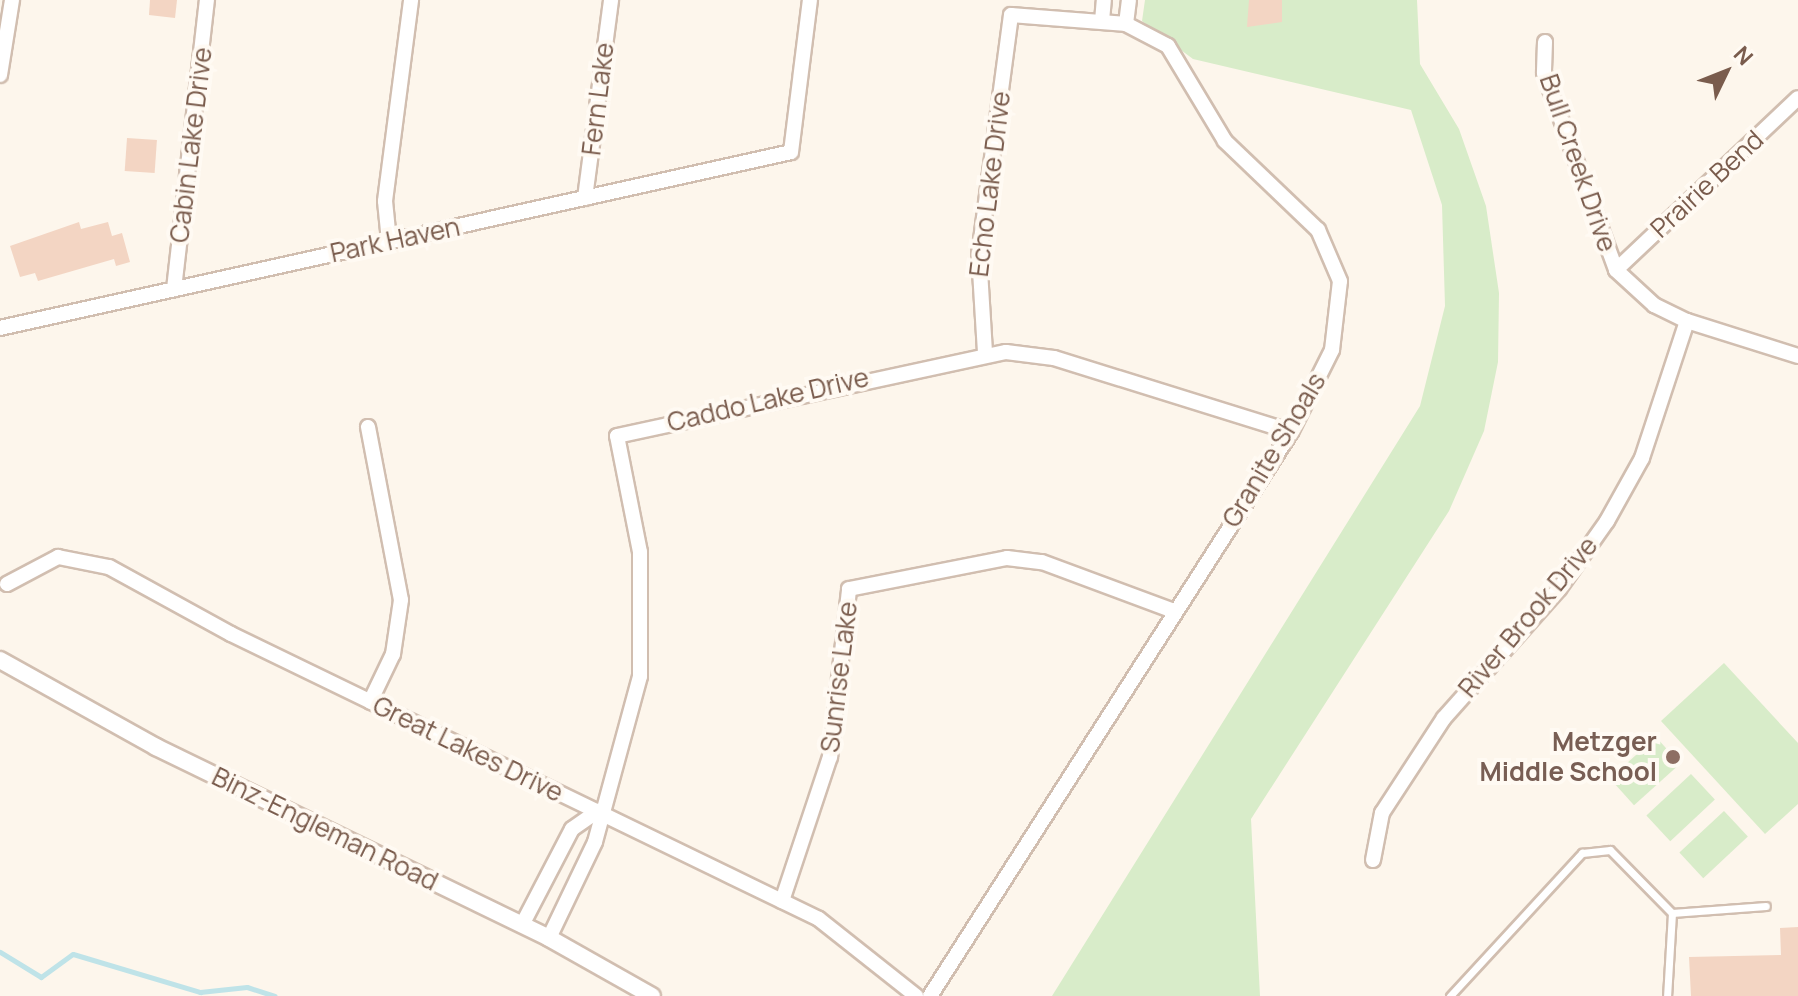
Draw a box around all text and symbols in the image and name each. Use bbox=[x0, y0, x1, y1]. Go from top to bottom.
north arrow bbox=[1686, 32, 1766, 112]
text: N bbox=[1727, 40, 1760, 72]
street label: Fern Lake bbox=[576, 41, 620, 157]
street label: Cabin Lake Drive bbox=[164, 45, 218, 245]
street label: Bull Creek Drive bbox=[1533, 70, 1623, 256]
street label: Echo Lake Drive bbox=[963, 89, 1017, 279]
street label: Prairie Bend bbox=[1644, 124, 1770, 244]
street label: Park Haven bbox=[327, 211, 463, 269]
street label: Caddo Lake Drive bbox=[664, 362, 872, 438]
street label: Granite Shoals bbox=[1216, 367, 1332, 533]
street label: River Brook Drive bbox=[1452, 531, 1604, 703]
street label: Sunrise Lake bbox=[814, 600, 864, 754]
street label: Great Lakes Drive bbox=[368, 689, 568, 809]
place label: Metzger Middle School bbox=[1479, 726, 1657, 788]
marker: Metzger Middle School bbox=[1664, 748, 1682, 766]
street label: Binz-Engleman Road bbox=[207, 761, 443, 897]

